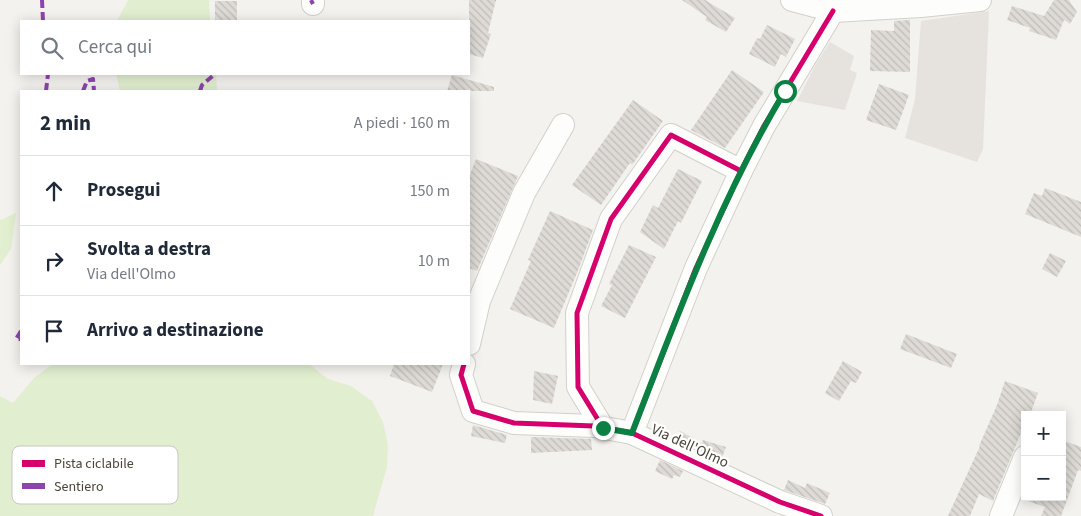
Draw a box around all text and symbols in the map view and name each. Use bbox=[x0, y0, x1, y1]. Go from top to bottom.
search box bbox=[20, 20, 470, 75]
icon: search bbox=[38, 34, 66, 62]
text: Cerca qui bbox=[78, 34, 152, 61]
route start bbox=[774, 80, 797, 103]
text: 2 min bbox=[40, 108, 91, 138]
text: A piedi · 160 m bbox=[354, 112, 450, 134]
icon: ahead bbox=[40, 177, 68, 205]
text: Prosegui bbox=[87, 177, 160, 204]
text: 150 m bbox=[410, 180, 450, 202]
text: Svolta a destra bbox=[87, 236, 211, 263]
icon: right bbox=[40, 247, 68, 275]
text: 10 m bbox=[418, 250, 450, 272]
text: Via dell'Olmo bbox=[87, 263, 176, 285]
icon: arrive bbox=[40, 317, 68, 345]
text: Arrivo a destinazione bbox=[87, 317, 264, 344]
map controls bbox=[1021, 411, 1066, 501]
button: + bbox=[1021, 411, 1066, 456]
route end bbox=[592, 417, 615, 440]
street label: Via dell'Olmo bbox=[648, 419, 732, 473]
legend bbox=[12, 446, 178, 504]
text: Pista ciclabile bbox=[54, 454, 134, 474]
button: − bbox=[1021, 456, 1066, 501]
text: Sentiero bbox=[54, 477, 104, 497]

